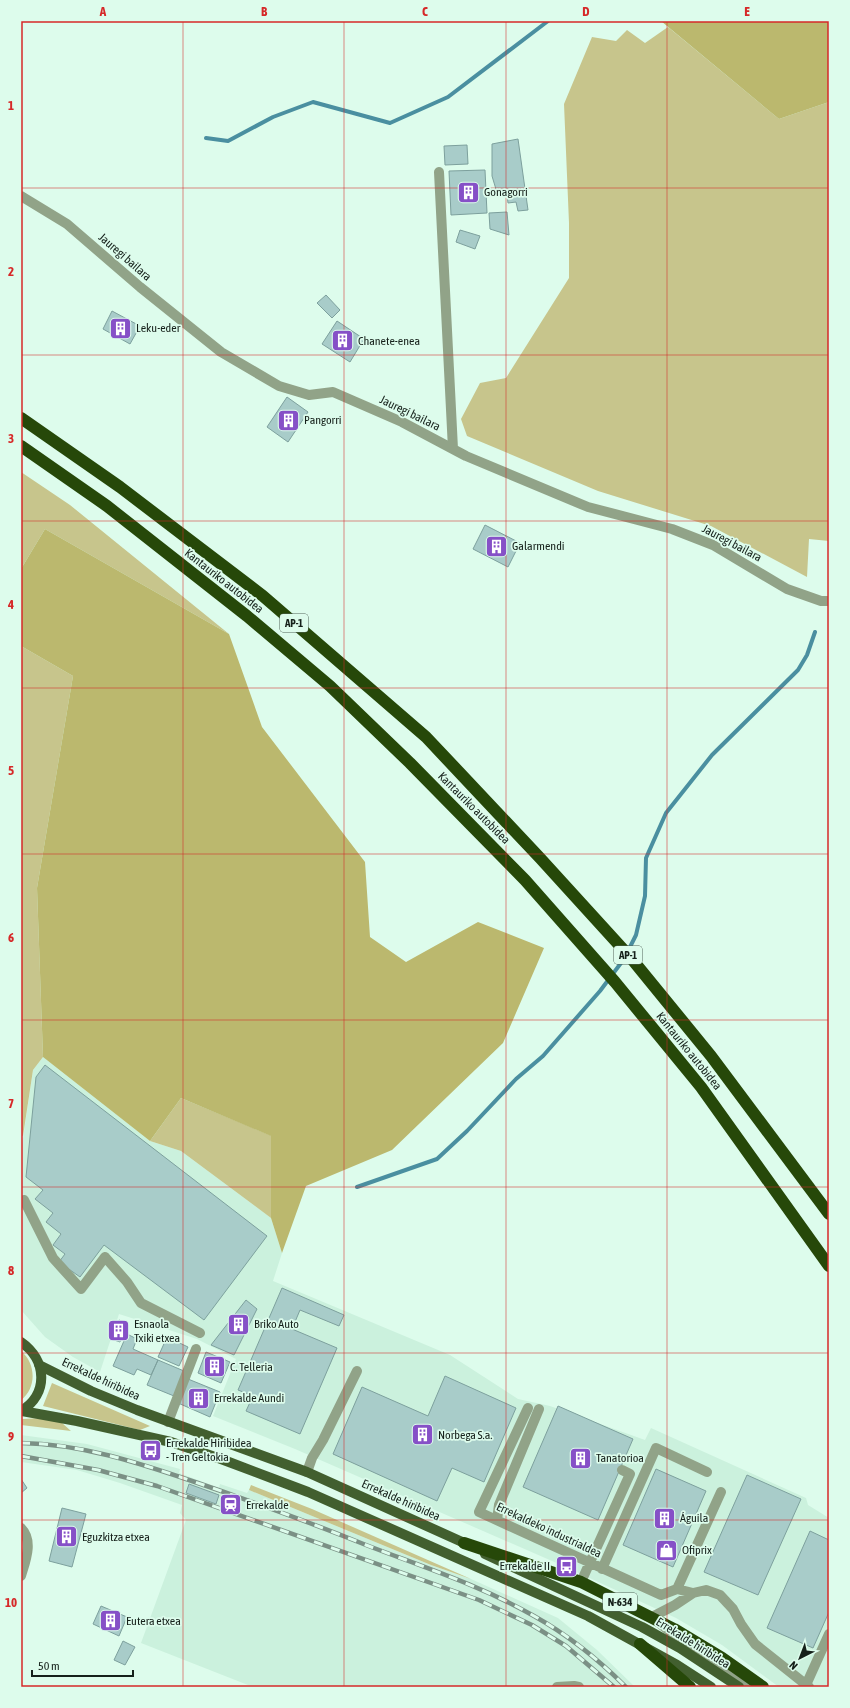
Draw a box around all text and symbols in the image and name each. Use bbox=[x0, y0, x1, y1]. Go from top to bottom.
text: A bbox=[99, 4, 107, 19]
text: B bbox=[261, 4, 268, 19]
text: C bbox=[422, 4, 428, 19]
text: D bbox=[582, 4, 590, 19]
text: E bbox=[744, 4, 750, 19]
text: 1 bbox=[8, 98, 14, 113]
building icon: Gonagorri bbox=[455, 179, 481, 205]
place label: Gonagorri bbox=[484, 185, 528, 199]
street label: Jauregi bailara bbox=[96, 230, 154, 284]
text: 2 bbox=[8, 264, 14, 279]
building icon: Leku-eder bbox=[108, 315, 134, 341]
place label: Leku-eder bbox=[136, 321, 181, 335]
building icon: Chanete-enea bbox=[330, 328, 356, 354]
place label: Chanete-enea bbox=[358, 334, 420, 348]
street label: Jauregi bailara bbox=[378, 392, 442, 434]
building icon: Pangorri bbox=[275, 407, 301, 433]
place label: Pangorri bbox=[304, 413, 341, 427]
text: 3 bbox=[8, 431, 14, 446]
street label: Jauregi bailara bbox=[700, 521, 764, 565]
building icon: Galarmendi bbox=[483, 533, 509, 559]
place label: Galarmendi bbox=[512, 539, 565, 553]
street label: Kantauriko autobidea bbox=[182, 546, 266, 616]
text: 4 bbox=[7, 597, 14, 612]
road number: AP-1 bbox=[280, 614, 308, 632]
text: 5 bbox=[8, 763, 14, 778]
street label: Kantauriko autobidea bbox=[435, 769, 513, 847]
text: 6 bbox=[8, 930, 14, 945]
road number: AP-1 bbox=[614, 946, 642, 964]
street label: Kantauriko autobidea bbox=[653, 1009, 725, 1093]
text: 7 bbox=[8, 1096, 14, 1111]
text: 8 bbox=[8, 1263, 14, 1278]
building icon: Briko Auto bbox=[226, 1311, 252, 1337]
place label: Esnaola Txiki etxea bbox=[134, 1317, 180, 1345]
place label: Briko Auto bbox=[254, 1317, 299, 1331]
building icon: Esnaola Txiki etxea bbox=[106, 1318, 132, 1344]
building icon: C. Telleria bbox=[201, 1354, 227, 1380]
street label: Errekalde hiribidea bbox=[60, 1355, 142, 1403]
place label: C. Telleria bbox=[230, 1360, 273, 1374]
building icon: Errekalde Aundi bbox=[186, 1385, 212, 1411]
place label: Errekalde Aundi bbox=[214, 1391, 284, 1405]
building icon: Norbega S.a. bbox=[409, 1422, 435, 1448]
place label: Norbega S.a. bbox=[438, 1428, 492, 1442]
text: 9 bbox=[8, 1429, 14, 1444]
place label: Errekalde Hiribidea - Tren Geltokia bbox=[166, 1436, 252, 1464]
bus stop icon: Errekalde Hiribidea - Tren Geltokia bbox=[138, 1437, 164, 1463]
building icon: Tanatorioa bbox=[567, 1445, 593, 1471]
place label: Tanatorioa bbox=[596, 1451, 644, 1465]
street label: Errekalde hiribidea bbox=[360, 1476, 442, 1524]
station icon: Errekalde bbox=[217, 1492, 243, 1518]
place label: Errekalde bbox=[246, 1498, 289, 1512]
street label: Errekaldeko industrialdea bbox=[494, 1499, 604, 1561]
building icon: Águila bbox=[651, 1505, 677, 1531]
place label: Águila bbox=[680, 1511, 708, 1525]
building icon: Eguzkitza etxea bbox=[54, 1524, 80, 1550]
place label: Eguzkitza etxea bbox=[82, 1530, 150, 1544]
shop icon: Ofiprix bbox=[653, 1537, 679, 1563]
place label: Ofiprix bbox=[682, 1543, 712, 1557]
bus stop icon: Errekalde II bbox=[553, 1553, 579, 1579]
place label: Errekalde II bbox=[500, 1559, 550, 1573]
road number: N-634 bbox=[603, 1593, 637, 1611]
text: 10 bbox=[5, 1595, 17, 1610]
building icon: Eutera etxea bbox=[97, 1608, 123, 1634]
place label: Eutera etxea bbox=[126, 1614, 181, 1628]
street label: Errekalde hiribidea bbox=[654, 1615, 732, 1671]
north arrow bbox=[780, 1638, 820, 1678]
scale bar bbox=[32, 1652, 133, 1678]
text: 50 m bbox=[38, 1659, 60, 1673]
text: N bbox=[787, 1659, 800, 1672]

